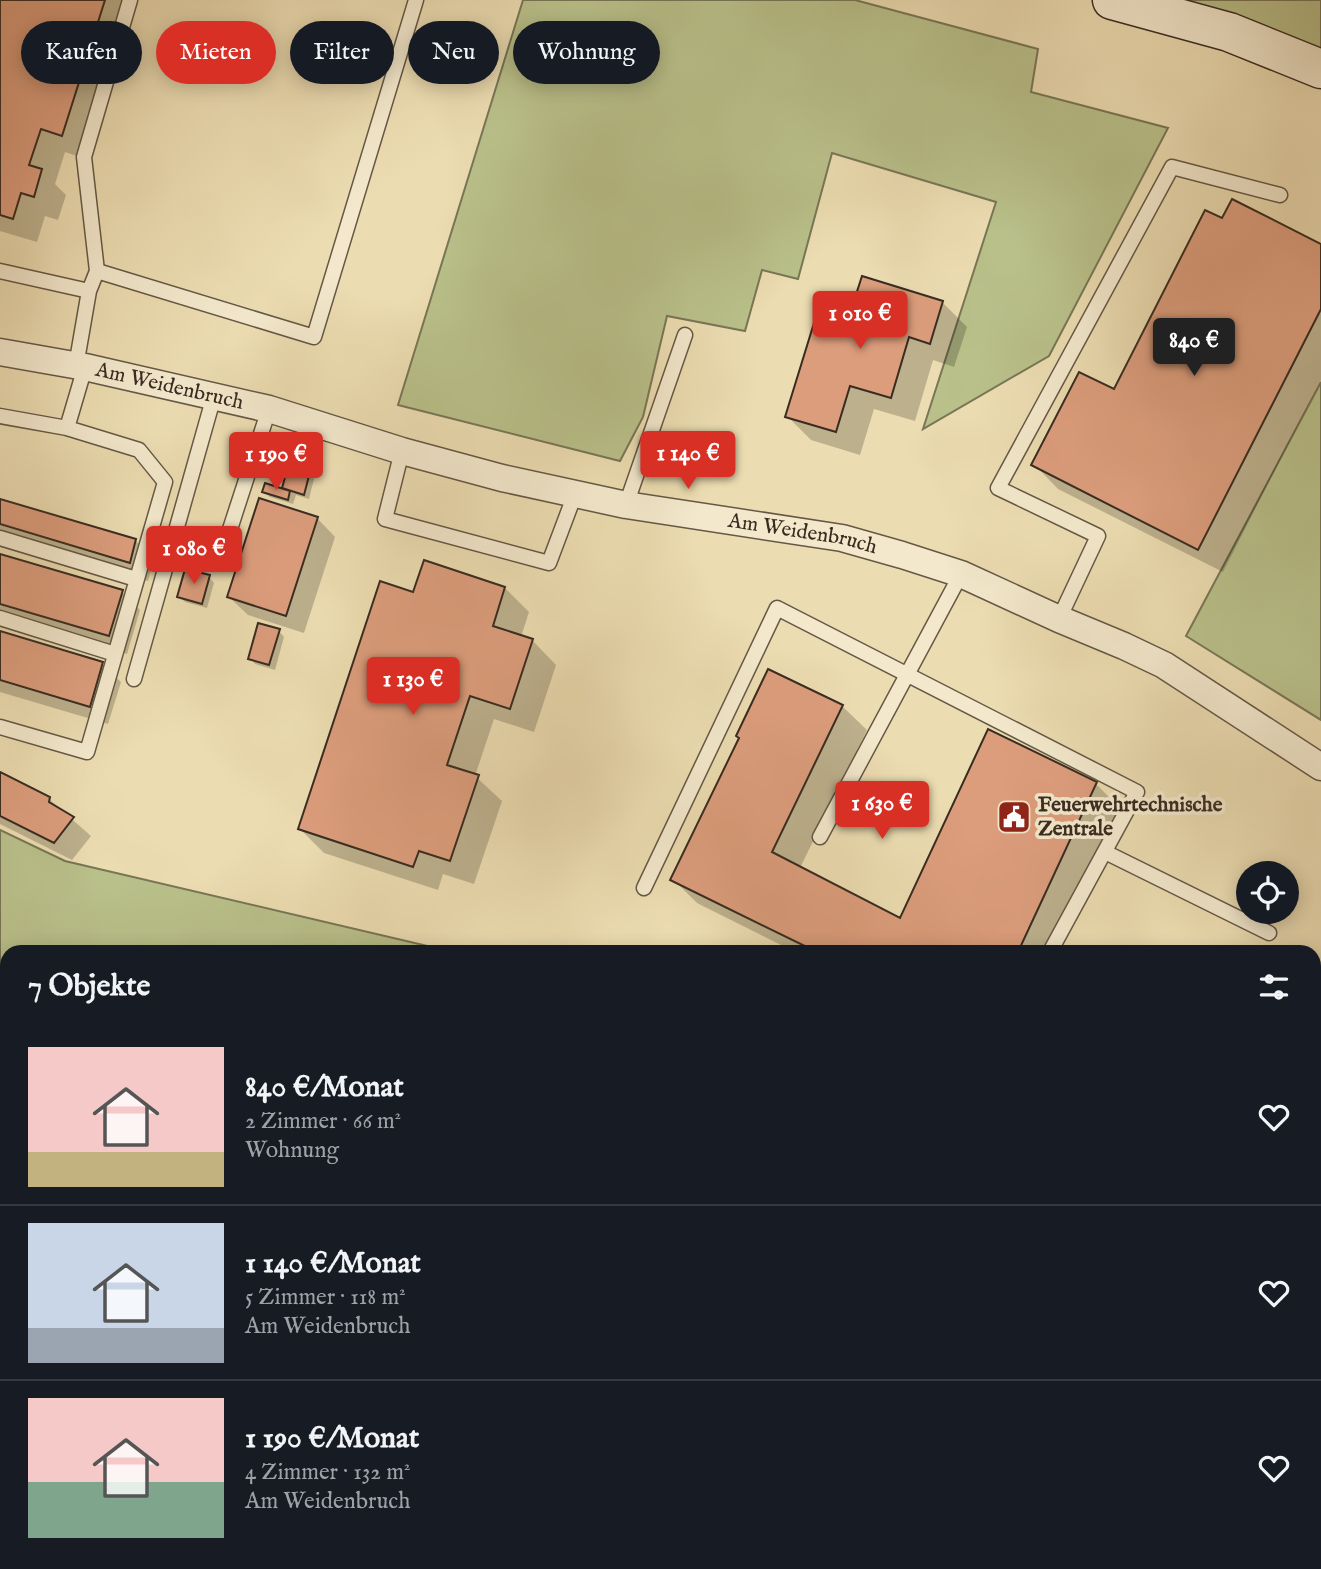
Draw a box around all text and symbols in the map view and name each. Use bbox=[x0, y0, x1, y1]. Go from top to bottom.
chip: Kaufen bbox=[21, 21, 142, 84]
chip: Mieten bbox=[156, 21, 276, 84]
chip: Filter bbox=[290, 21, 394, 84]
chip: Neu bbox=[408, 21, 499, 84]
chip: Wohnung bbox=[513, 21, 660, 84]
pin: 1 010 € bbox=[795, 292, 925, 351]
text: 1 010 € bbox=[829, 299, 892, 328]
pin: 840 € bbox=[1145, 318, 1243, 378]
text: 840 € bbox=[1169, 326, 1219, 355]
street label: Am Weidenbruch bbox=[92, 356, 246, 416]
pin: 1 140 € bbox=[623, 432, 753, 491]
pin: 1 190 € bbox=[211, 433, 341, 492]
text: 1 140 € bbox=[656, 439, 720, 468]
text: 1 190 € bbox=[245, 440, 307, 469]
street label: Am Weidenbruch bbox=[725, 507, 880, 561]
pin: 1 080 € bbox=[129, 526, 259, 586]
text: 1 080 € bbox=[162, 534, 226, 563]
pin: 1 130 € bbox=[348, 658, 478, 717]
text: 1 130 € bbox=[383, 665, 443, 694]
pin: 1 630 € bbox=[817, 782, 947, 841]
text: 1 630 € bbox=[851, 789, 913, 818]
place label: Feuerwehrtechnische Zentrale bbox=[1038, 792, 1223, 843]
public building icon: Feuerwehrtechnische Zentrale bbox=[995, 798, 1033, 836]
map controls bbox=[1236, 861, 1299, 924]
button: locate bbox=[1236, 861, 1299, 924]
text: 7 Objekte bbox=[28, 968, 150, 1006]
icon: filters bbox=[1255, 968, 1293, 1006]
text: 840 €/Monat bbox=[245, 1069, 404, 1107]
icon: home bbox=[84, 1075, 168, 1159]
icon: heart bbox=[1255, 1098, 1293, 1136]
text: 2 Zimmer · 66 m² bbox=[245, 1107, 401, 1136]
text: Wohnung bbox=[245, 1136, 339, 1165]
text: 1 140 €/Monat bbox=[245, 1245, 421, 1283]
icon: home bbox=[84, 1251, 168, 1335]
icon: heart bbox=[1255, 1274, 1293, 1312]
text: 5 Zimmer · 118 m² bbox=[245, 1283, 406, 1312]
text: Am Weidenbruch bbox=[245, 1312, 410, 1341]
text: 1 190 €/Monat bbox=[245, 1420, 419, 1458]
icon: home bbox=[84, 1426, 168, 1510]
icon: heart bbox=[1255, 1449, 1293, 1487]
text: 4 Zimmer · 132 m² bbox=[245, 1458, 410, 1487]
text: Am Weidenbruch bbox=[245, 1487, 410, 1516]

